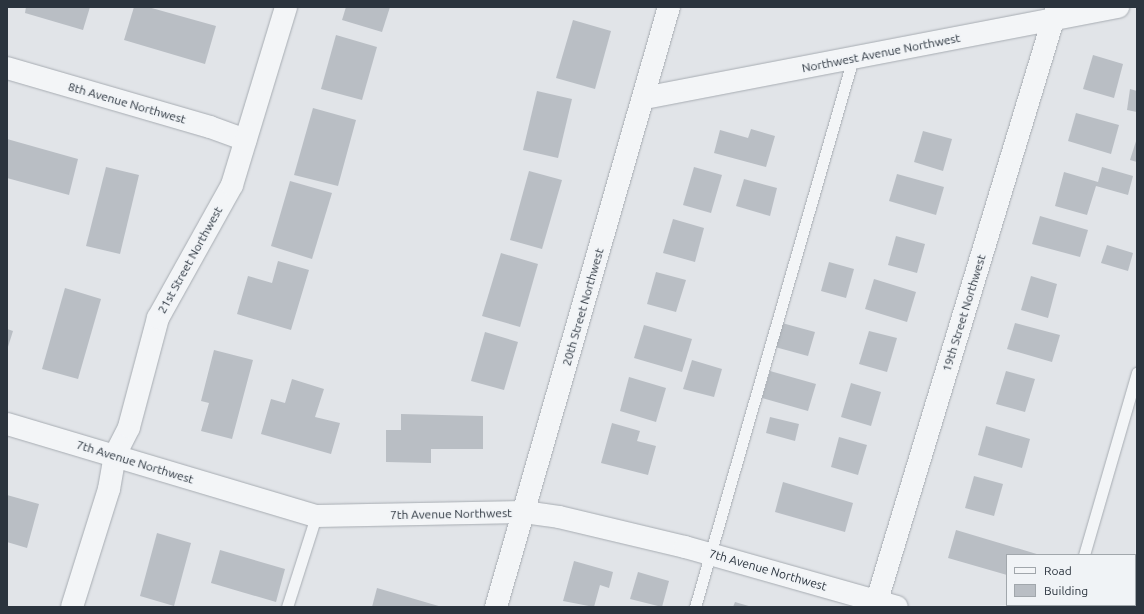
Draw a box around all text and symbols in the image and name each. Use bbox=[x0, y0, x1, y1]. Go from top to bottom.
street label: Northwest Avenue Northwest bbox=[801, 31, 961, 75]
street label: 8th Avenue Northwest bbox=[66, 79, 188, 127]
street label: 21st Street Northwest bbox=[155, 204, 225, 316]
street label: 20th Street Northwest bbox=[559, 247, 607, 367]
street label: 19th Street Northwest bbox=[939, 253, 989, 373]
street label: 7th Avenue Northwest bbox=[75, 437, 195, 487]
street label: 7th Avenue Northwest bbox=[390, 506, 512, 522]
street label: 7th Avenue Northwest bbox=[707, 546, 829, 594]
legend bbox=[1006, 554, 1136, 606]
text: Road bbox=[1044, 564, 1072, 577]
text: Building bbox=[1044, 584, 1088, 597]

